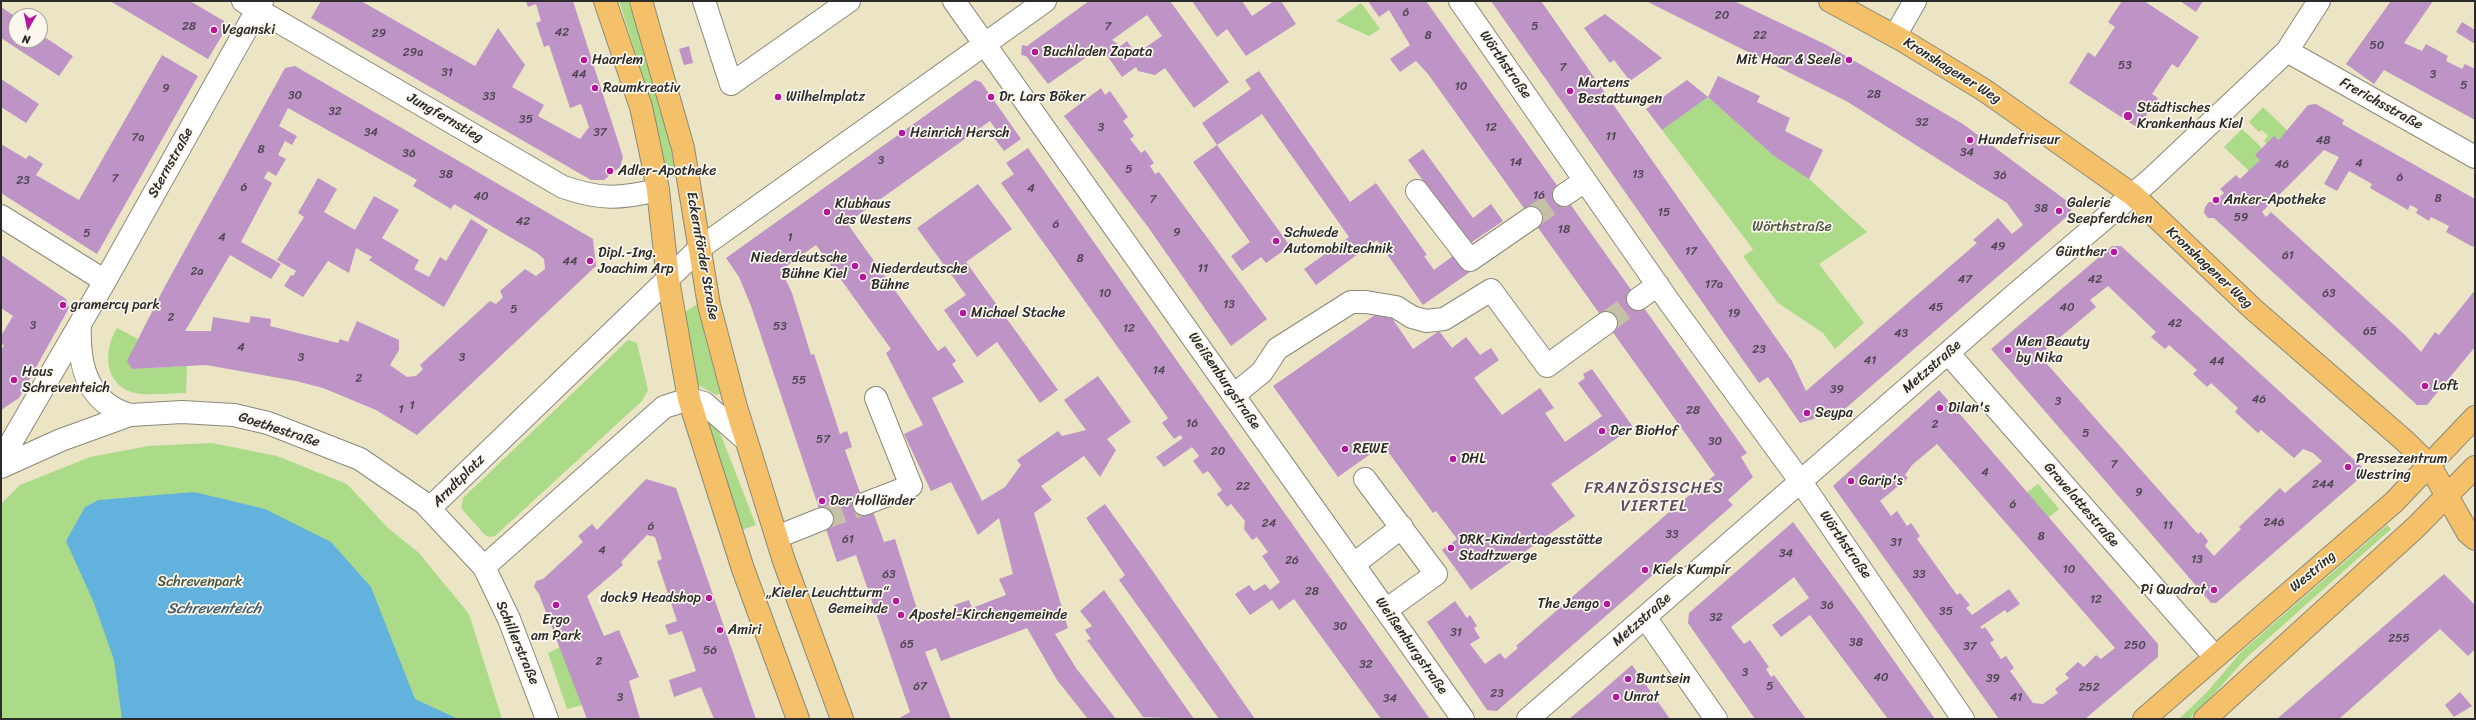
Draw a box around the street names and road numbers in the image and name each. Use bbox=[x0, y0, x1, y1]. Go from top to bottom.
street label: Wörthstraße bbox=[1475, 28, 1535, 102]
street label: Kronshagener Weg bbox=[1900, 34, 2004, 108]
street label: Frerichsstraße bbox=[2337, 74, 2425, 134]
street label: Jungfernstieg bbox=[404, 89, 486, 147]
street label: Sternstraße bbox=[145, 125, 197, 201]
street label: Eckernförder Straße bbox=[682, 190, 722, 322]
street label: Kronshagener Weg bbox=[2162, 224, 2256, 312]
street label: Weißenburgstraße bbox=[1184, 329, 1264, 433]
street label: Metzstraße bbox=[1899, 337, 1965, 397]
street label: Goethestraße bbox=[236, 409, 322, 451]
street label: Arndtplatz bbox=[429, 451, 489, 511]
street label: Gravelottestraße bbox=[2040, 459, 2122, 551]
street label: Wörthstraße bbox=[1815, 508, 1875, 582]
street label: Westring bbox=[2287, 548, 2339, 596]
street label: Metzstraße bbox=[1609, 590, 1675, 650]
street label: Weißenburgstraße bbox=[1371, 594, 1451, 698]
street label: Schillerstraße bbox=[492, 599, 542, 687]

